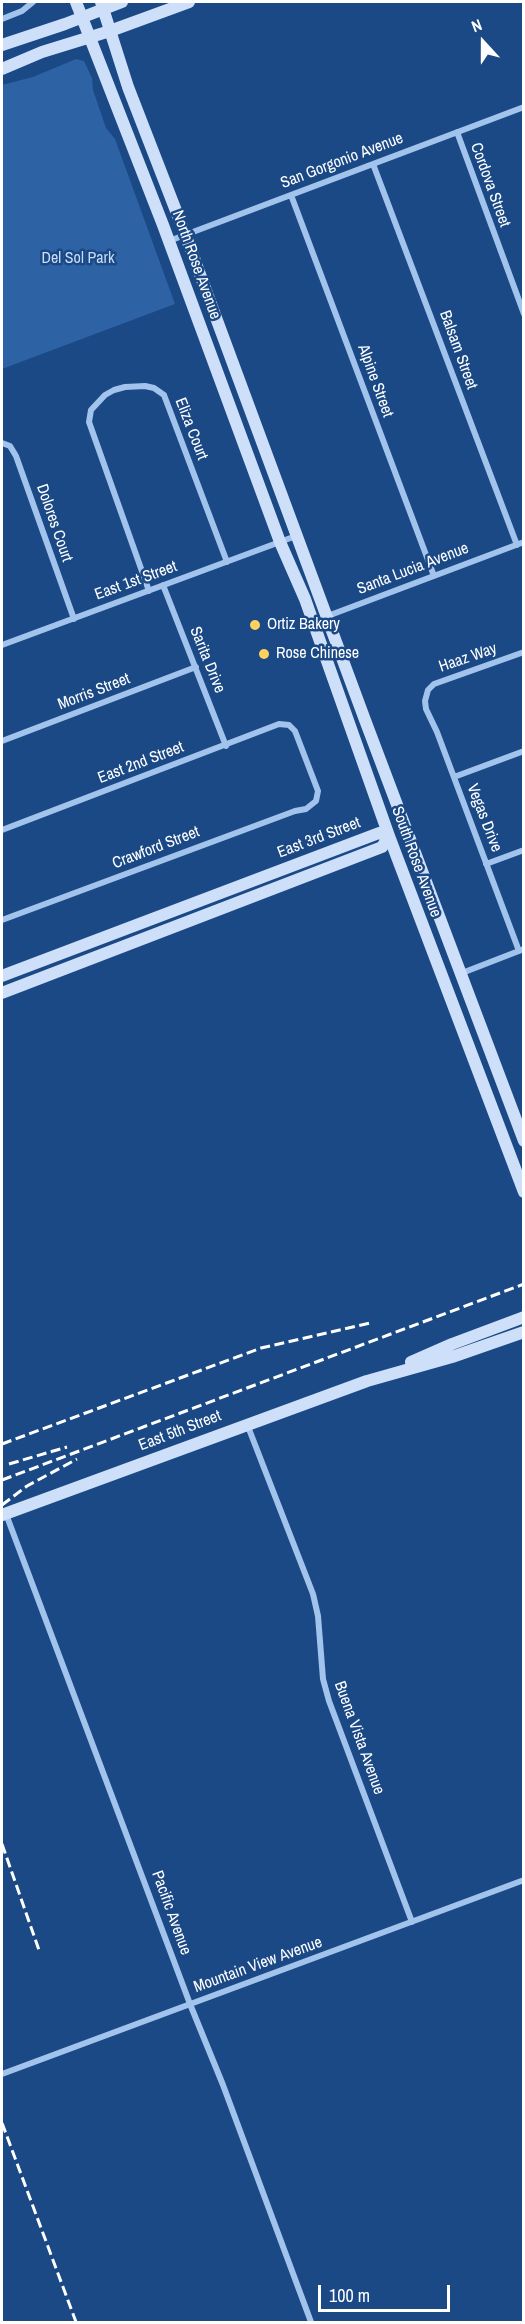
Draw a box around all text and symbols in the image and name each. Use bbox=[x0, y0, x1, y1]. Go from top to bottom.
north arrow bbox=[453, 12, 513, 72]
text: N bbox=[468, 13, 485, 37]
street label: San Gorgonio Avenue bbox=[278, 129, 406, 193]
street label: Cordova Street bbox=[466, 140, 514, 230]
street label: North Rose Avenue bbox=[167, 208, 225, 322]
park label: Del Sol Park bbox=[42, 249, 114, 269]
street label: Balsam Street bbox=[435, 308, 481, 392]
street label: Alpine Street bbox=[353, 342, 397, 420]
street label: Eliza Court bbox=[170, 395, 212, 463]
street label: Dolores Court bbox=[32, 482, 76, 564]
street label: Santa Lucia Avenue bbox=[355, 539, 471, 599]
street label: East 1st Street bbox=[92, 557, 180, 605]
place label: Ortiz Bakery bbox=[267, 615, 340, 635]
marker: Ortiz Bakery bbox=[248, 618, 262, 632]
street label: Sarita Drive bbox=[185, 624, 229, 696]
street label: Haaz Way bbox=[436, 639, 500, 677]
place label: Rose Chinese bbox=[276, 644, 359, 664]
marker: Rose Chinese bbox=[257, 647, 271, 661]
street label: Morris Street bbox=[55, 669, 133, 715]
street label: East 2nd Street bbox=[95, 738, 187, 788]
street label: Vegas Drive bbox=[462, 781, 506, 855]
street label: South Rose Avenue bbox=[387, 804, 445, 920]
street label: East 3rd Street bbox=[275, 813, 363, 863]
street label: Crawford Street bbox=[110, 823, 202, 873]
street label: East 5th Street bbox=[136, 1406, 224, 1456]
street label: Buena Vista Avenue bbox=[330, 1679, 388, 1797]
street label: Pacific Avenue bbox=[147, 1868, 195, 1958]
street label: Mountain View Avenue bbox=[191, 1933, 325, 1997]
scale bar bbox=[321, 2273, 453, 2311]
text: 100 m bbox=[329, 2283, 370, 2308]

